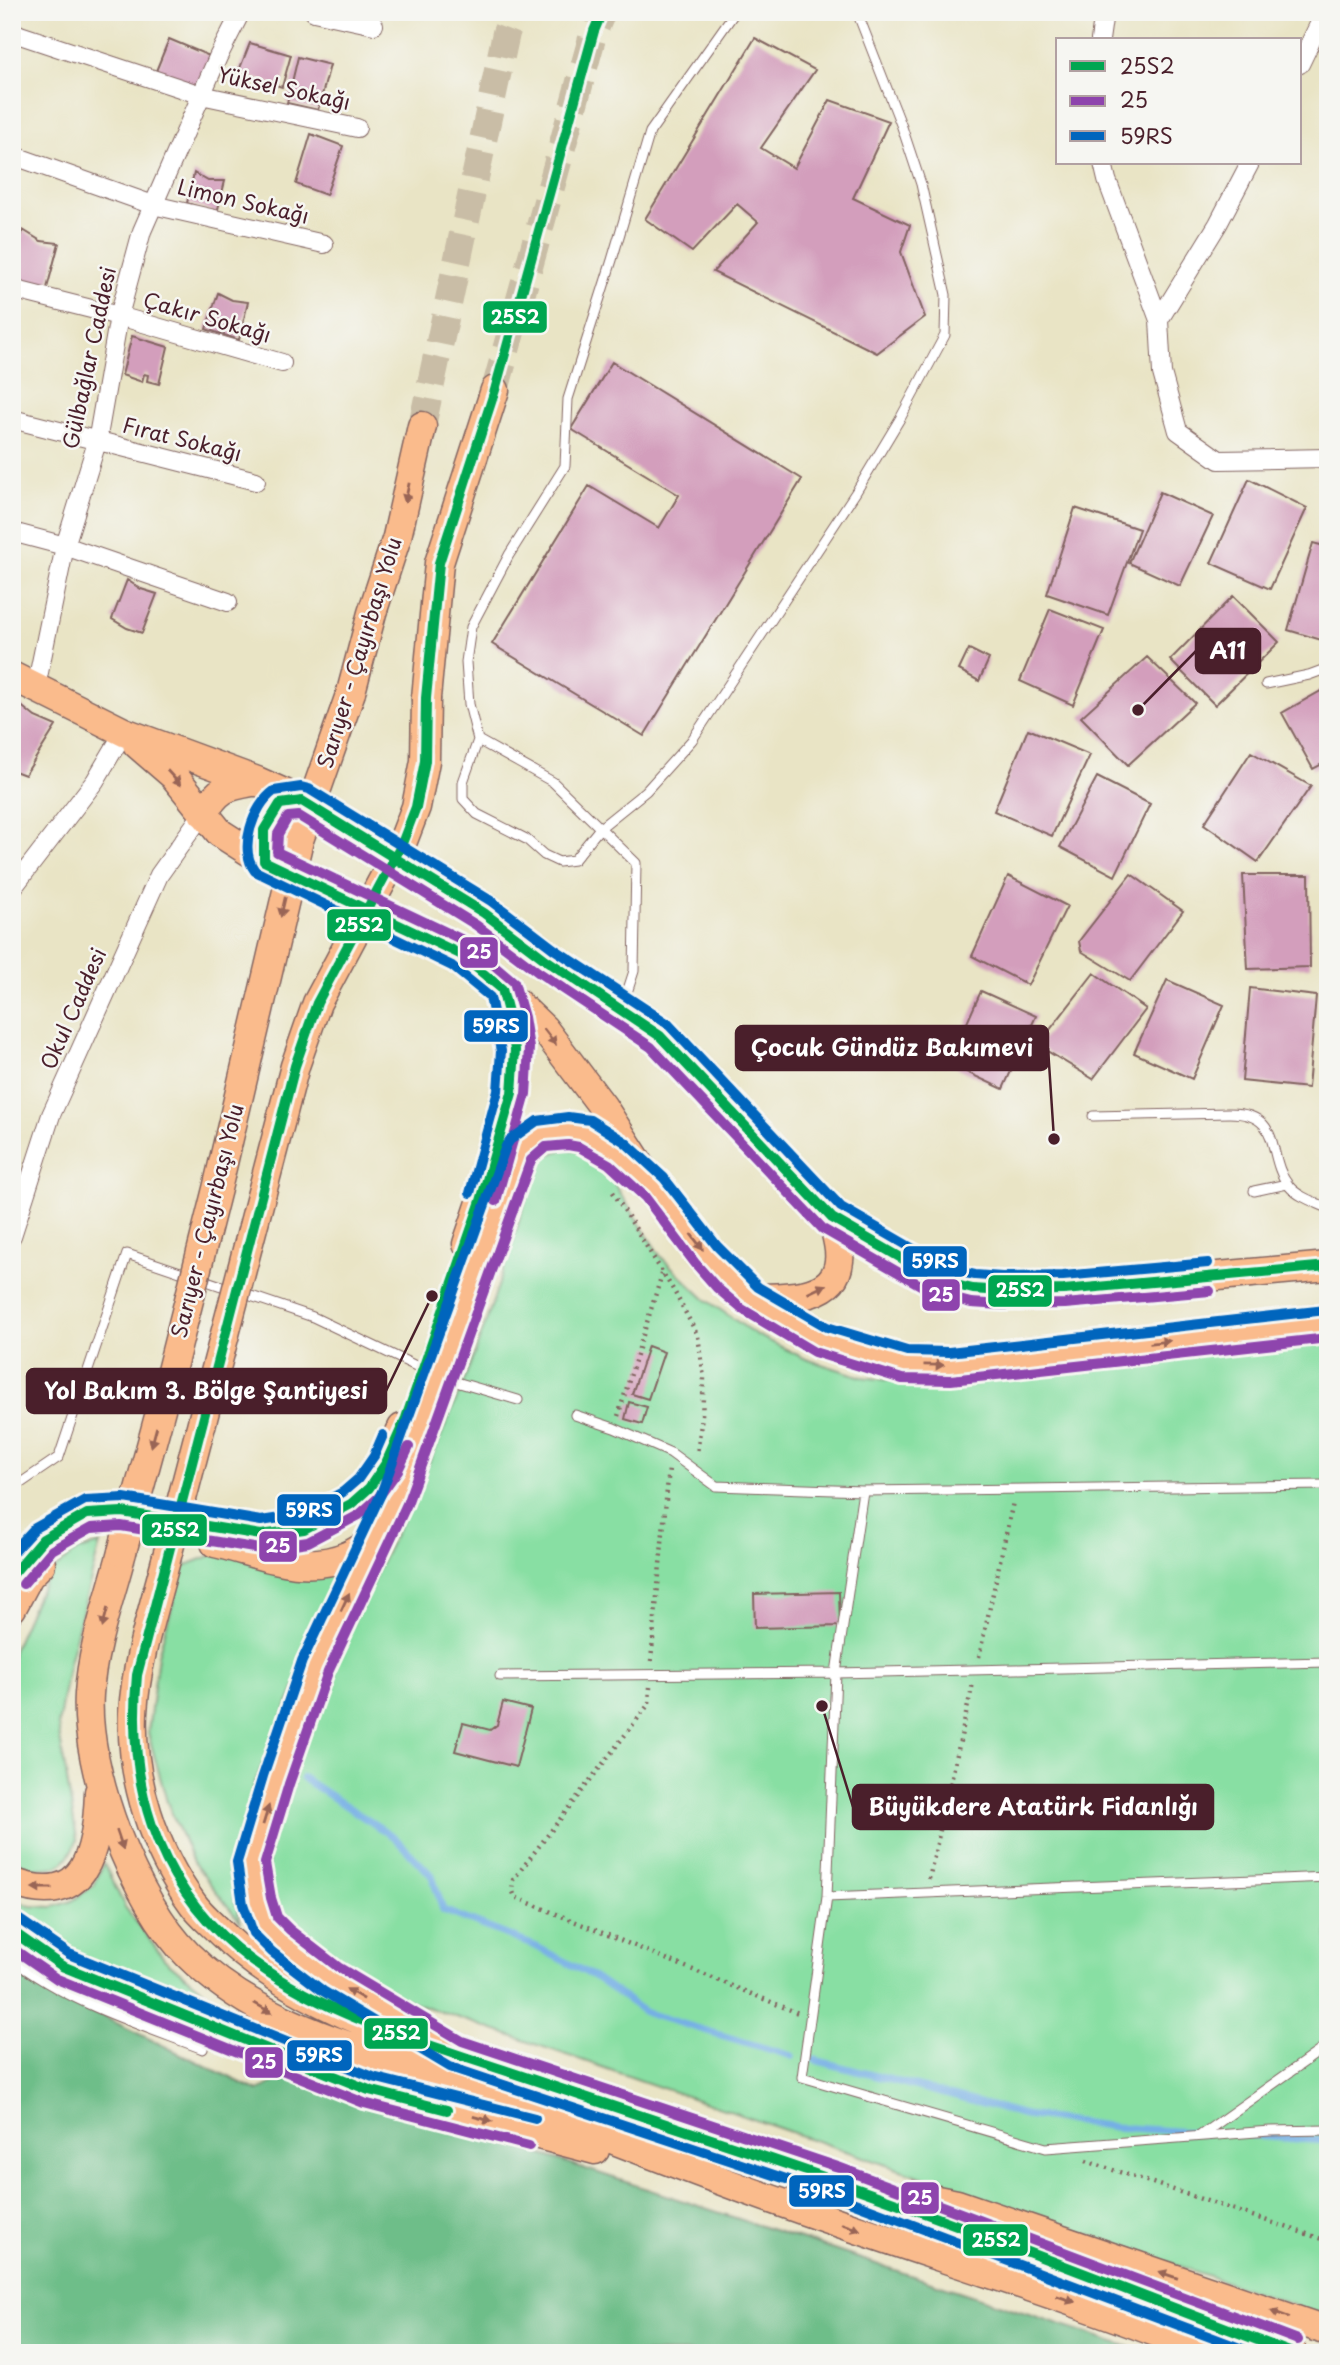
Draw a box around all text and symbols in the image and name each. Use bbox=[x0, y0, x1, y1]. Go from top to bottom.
legend bbox=[1056, 38, 1302, 164]
text: 25S2 bbox=[1120, 49, 1175, 81]
street label: Yüksel Sokağı bbox=[215, 57, 354, 117]
text: 25 bbox=[1120, 83, 1148, 115]
text: 59RS bbox=[1120, 119, 1173, 151]
street label: Limon Sokağı bbox=[174, 169, 312, 231]
street label: Gülbağlar Caddesi bbox=[53, 263, 123, 452]
street label: Çakır Sokağı bbox=[140, 283, 275, 350]
line badge: 25S2 bbox=[482, 300, 548, 334]
text: 25S2 bbox=[490, 302, 540, 330]
street label: Fırat Sokağı bbox=[120, 408, 245, 468]
one-way arrow bbox=[401, 482, 412, 504]
street label: Sarıyer - Çayırbaşı Yolu bbox=[308, 533, 408, 772]
callout: A11 bbox=[1196, 629, 1260, 673]
text: A11 bbox=[1210, 632, 1247, 667]
one-way arrow bbox=[166, 769, 182, 786]
one-way arrow bbox=[278, 896, 289, 918]
line badge: 25S2 bbox=[326, 908, 392, 942]
text: 25S2 bbox=[334, 910, 384, 938]
line badge: 25 bbox=[459, 936, 499, 969]
text: 25 bbox=[466, 937, 492, 965]
street label: Okul Caddesi bbox=[31, 942, 113, 1074]
line badge: 59RS bbox=[463, 1009, 529, 1043]
text: 59RS bbox=[472, 1011, 520, 1039]
callout: Çocuk Gündüz Bakımevi bbox=[736, 1026, 1048, 1070]
one-way arrow bbox=[543, 1028, 557, 1046]
text: Çocuk Gündüz Bakımevi bbox=[751, 1029, 1033, 1064]
street label: Sarıyer - Çayırbaşı Yolu bbox=[161, 1100, 251, 1341]
one-way arrow bbox=[689, 1233, 703, 1251]
line badge: 59RS bbox=[902, 1245, 968, 1278]
text: 59RS bbox=[911, 1246, 959, 1274]
line badge: 25S2 bbox=[987, 1274, 1053, 1308]
text: 25S2 bbox=[995, 1275, 1045, 1303]
line badge: 25 bbox=[921, 1278, 961, 1312]
text: 25 bbox=[928, 1280, 954, 1308]
one-way arrow bbox=[807, 1283, 827, 1294]
one-way arrow bbox=[1149, 1337, 1171, 1348]
one-way arrow bbox=[923, 1360, 945, 1371]
callout: Yol Bakım 3. Bölge Şantiyesi bbox=[27, 1369, 386, 1413]
text: Yol Bakım 3. Bölge Şantiyesi bbox=[44, 1372, 368, 1407]
one-way arrow bbox=[148, 1427, 158, 1448]
line badge: 59RS bbox=[276, 1493, 342, 1527]
text: 59RS bbox=[285, 1495, 333, 1523]
line badge: 25S2 bbox=[141, 1513, 208, 1547]
text: 25S2 bbox=[150, 1515, 200, 1543]
line badge: 25 bbox=[258, 1530, 298, 1563]
text: 25 bbox=[265, 1531, 291, 1559]
one-way arrow bbox=[339, 1592, 351, 1612]
one-way arrow bbox=[99, 1608, 109, 1629]
callout: Büyükdere Atatürk Fidanlığı bbox=[853, 1785, 1213, 1829]
text: Büyükdere Atatürk Fidanlığı bbox=[868, 1788, 1198, 1823]
one-way arrow bbox=[261, 1804, 271, 1825]
one-way arrow bbox=[115, 1829, 126, 1850]
one-way arrow bbox=[31, 1882, 53, 1894]
one-way arrow bbox=[346, 1987, 365, 2000]
one-way arrow bbox=[254, 2002, 273, 2015]
line badge: 25S2 bbox=[363, 2017, 429, 2050]
text: 25S2 bbox=[371, 2018, 421, 2046]
line badge: 59RS bbox=[286, 2039, 353, 2072]
text: 59RS bbox=[295, 2040, 343, 2068]
line badge: 25 bbox=[244, 2046, 284, 2079]
text: 25 bbox=[251, 2047, 277, 2075]
one-way arrow bbox=[472, 2114, 494, 2125]
line badge: 59RS bbox=[788, 2174, 855, 2208]
text: 59RS bbox=[798, 2176, 846, 2204]
line badge: 25 bbox=[900, 2181, 940, 2215]
text: 25 bbox=[907, 2183, 933, 2211]
one-way arrow bbox=[840, 2222, 861, 2232]
line badge: 25S2 bbox=[962, 2223, 1029, 2257]
text: 25S2 bbox=[971, 2225, 1021, 2253]
one-way arrow bbox=[1158, 2269, 1179, 2280]
one-way arrow bbox=[1056, 2294, 1077, 2305]
one-way arrow bbox=[1270, 2308, 1291, 2319]

